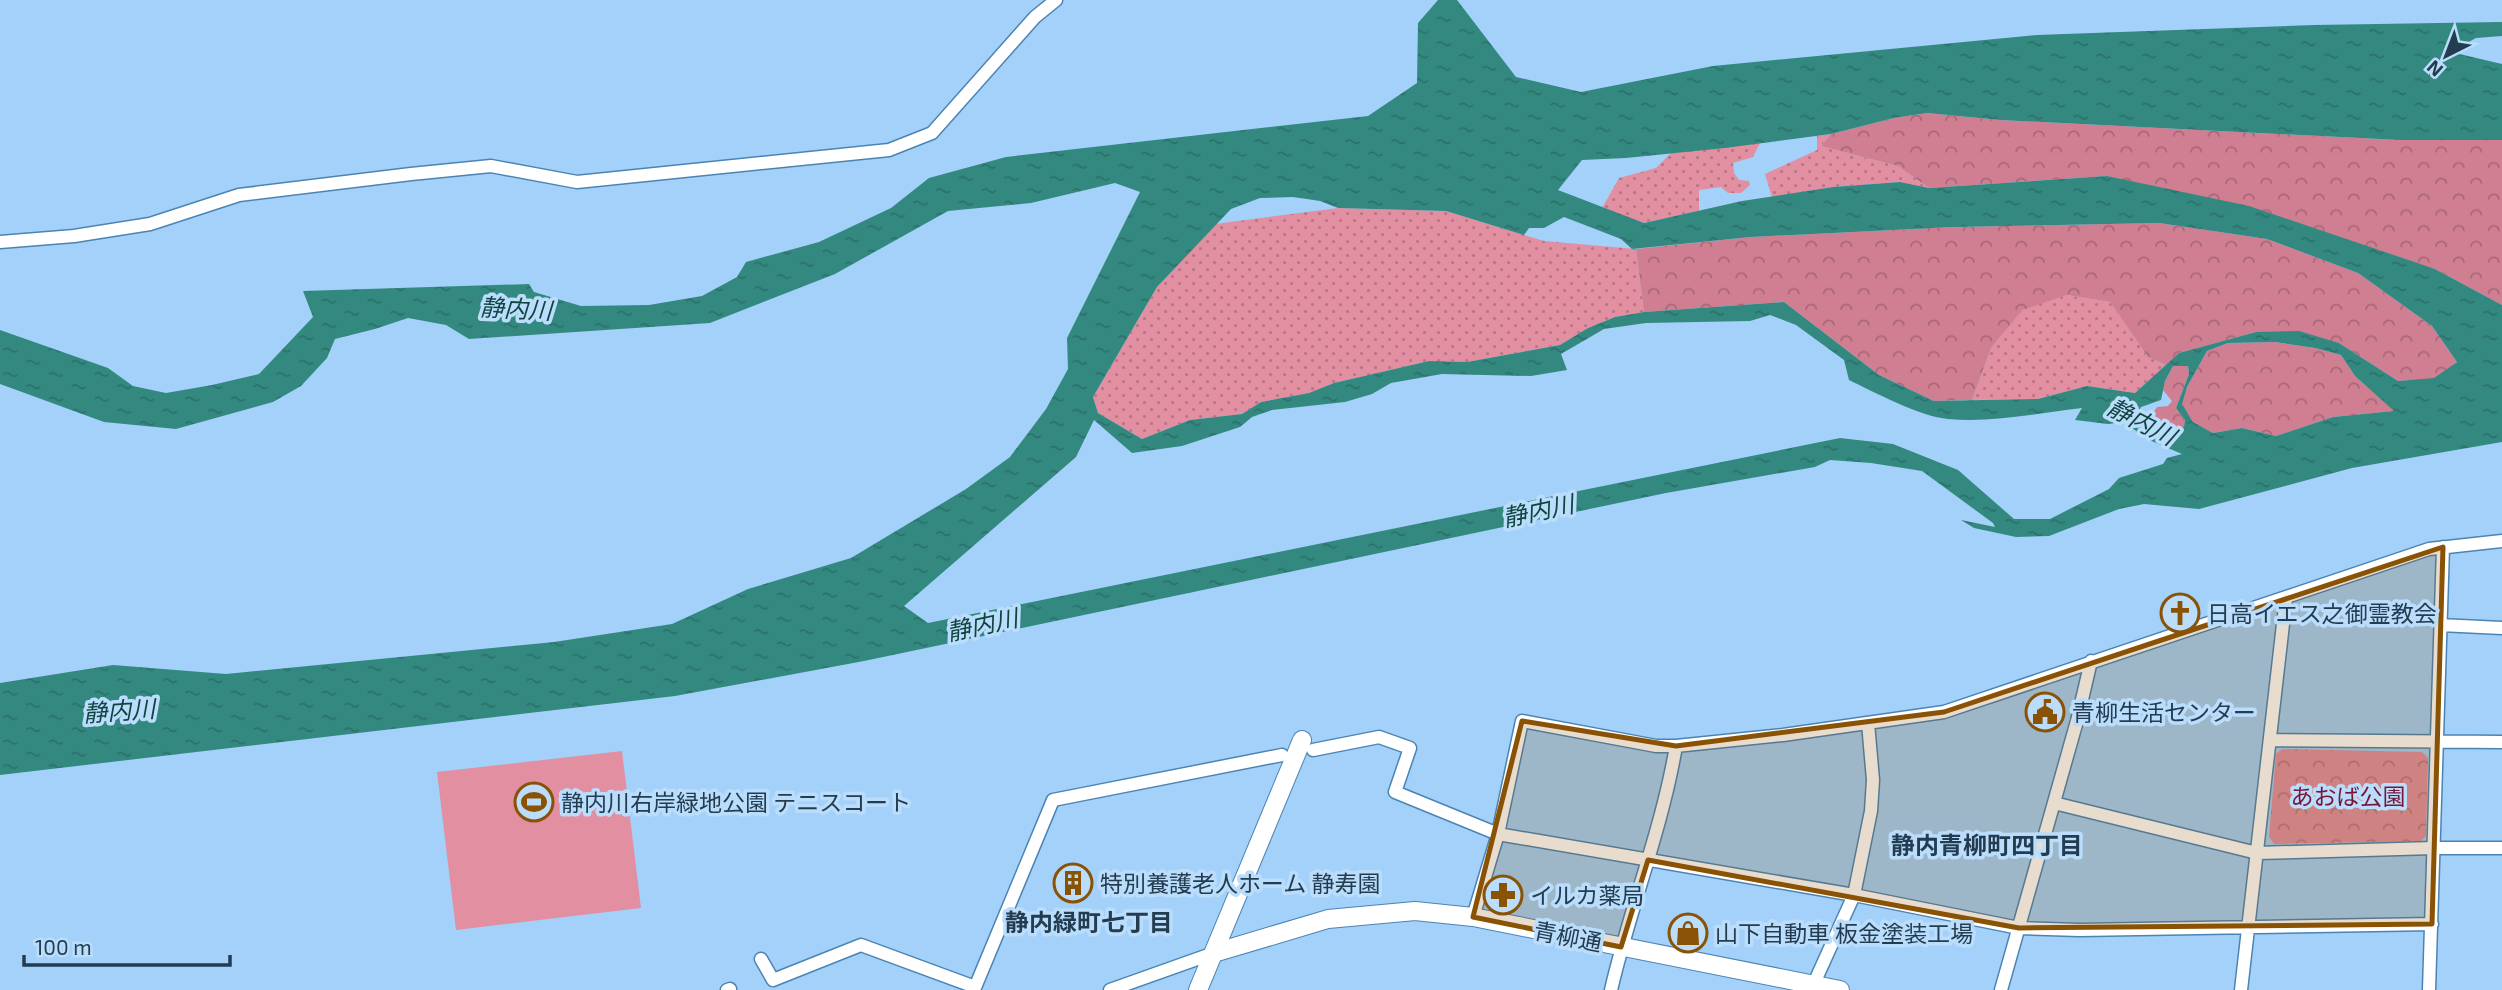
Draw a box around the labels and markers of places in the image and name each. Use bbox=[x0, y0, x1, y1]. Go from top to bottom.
church icon: 日高イエス之御霊教会 bbox=[2159, 592, 2201, 634]
place label: 日高イエス之御霊教会 bbox=[2207, 599, 2437, 627]
public building icon: 青柳生活センター bbox=[2024, 691, 2066, 733]
place label: 青柳生活センター bbox=[2072, 698, 2256, 726]
sports icon: 静内川右岸緑地公園 テニスコート bbox=[513, 781, 555, 823]
place label: 静内川右岸緑地公園 テニスコート bbox=[561, 788, 911, 816]
building icon: 特別養護老人ホーム 静寿園 bbox=[1052, 862, 1094, 904]
place label: 特別養護老人ホーム 静寿園 bbox=[1100, 869, 1380, 897]
pharmacy icon: イルカ薬局 bbox=[1482, 874, 1524, 916]
place label: イルカ薬局 bbox=[1530, 881, 1644, 909]
shop icon: 山下自動車 板金塗装工場 bbox=[1667, 912, 1709, 954]
place label: 山下自動車 板金塗装工場 bbox=[1715, 919, 1973, 947]

